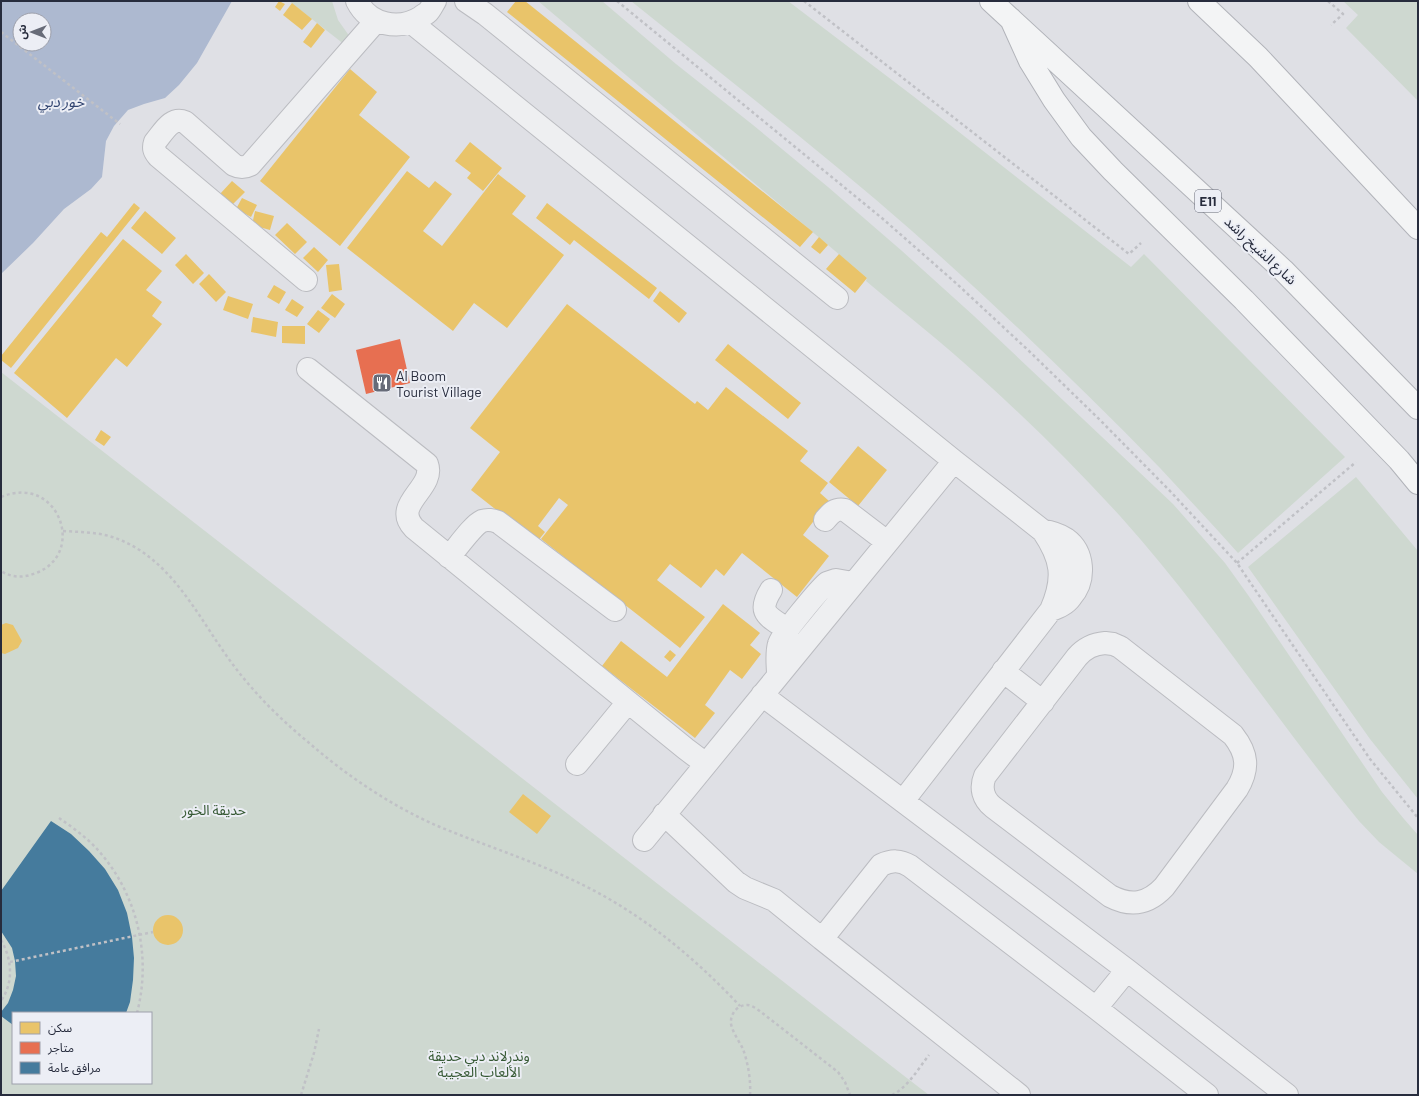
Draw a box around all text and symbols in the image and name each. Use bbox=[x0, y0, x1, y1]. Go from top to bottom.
north arrow bbox=[12, 12, 52, 52]
text: ش bbox=[15, 24, 29, 40]
water label: خور دبي bbox=[38, 92, 84, 113]
road number: E11 bbox=[1195, 190, 1221, 212]
street label: شارع الشيخ راشد bbox=[1219, 212, 1301, 290]
place label: Al Boom Tourist Village bbox=[396, 367, 482, 400]
restaurant icon: Al Boom Tourist Village bbox=[371, 372, 393, 394]
park label: حديقة الخور bbox=[181, 801, 246, 819]
legend bbox=[12, 1012, 152, 1084]
text: سكن bbox=[48, 1020, 72, 1035]
text: متاجر bbox=[47, 1040, 74, 1055]
park label: وندرلاند دبي حديقة الألعاب العجيبة bbox=[428, 1047, 530, 1080]
text: مرافق عامة bbox=[48, 1060, 101, 1076]

